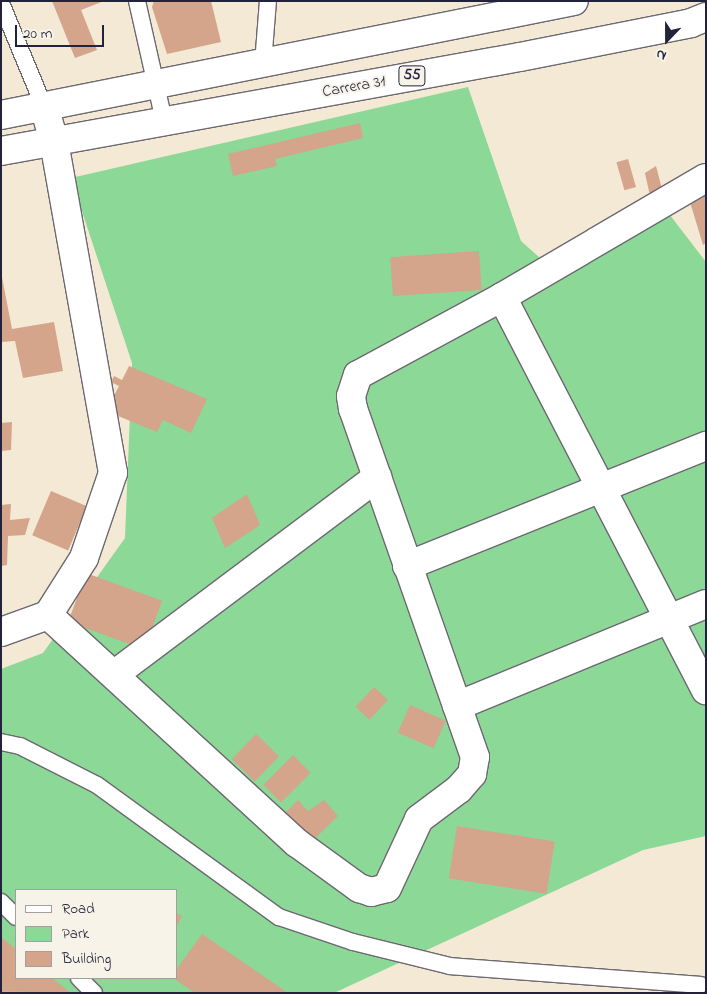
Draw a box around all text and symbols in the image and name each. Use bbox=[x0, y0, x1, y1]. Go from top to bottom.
scale bar bbox=[18, 15, 106, 47]
north arrow bbox=[642, 15, 692, 65]
text: 20 m bbox=[23, 23, 52, 45]
text: N bbox=[653, 43, 670, 66]
road number: 55 bbox=[398, 64, 426, 88]
street label: Carrera 31 bbox=[321, 72, 387, 102]
legend bbox=[15, 889, 178, 979]
text: Road bbox=[62, 898, 95, 920]
text: Park bbox=[62, 923, 89, 945]
text: Building bbox=[62, 948, 111, 970]

